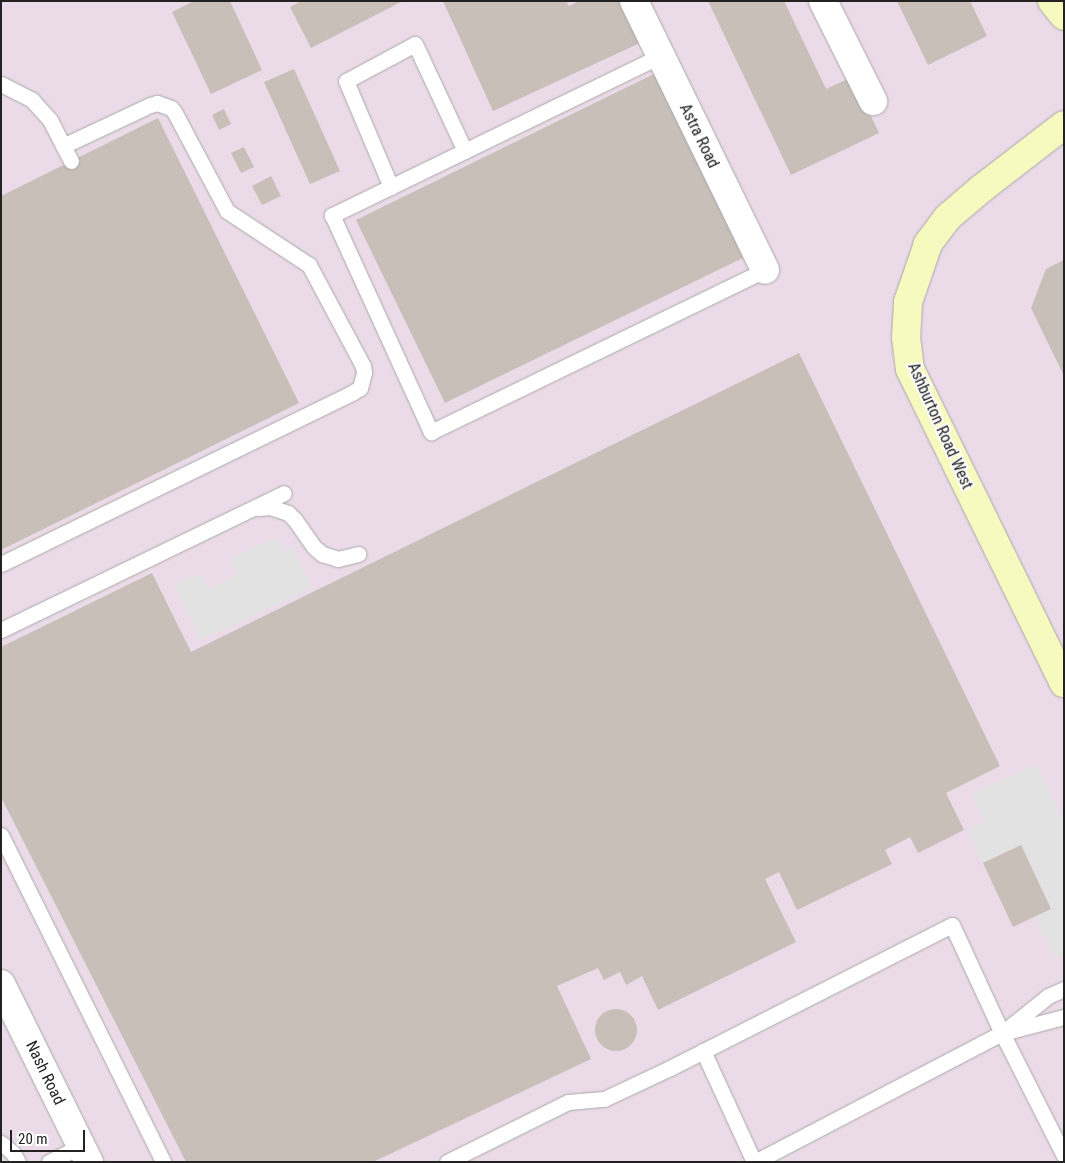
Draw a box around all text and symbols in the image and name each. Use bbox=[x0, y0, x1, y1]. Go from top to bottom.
street label: Astra Road bbox=[675, 101, 723, 171]
street label: Ashburton Road West bbox=[903, 360, 977, 492]
street label: Nash Road bbox=[21, 1038, 69, 1108]
scale bar bbox=[12, 1120, 88, 1152]
text: 20 m bbox=[18, 1130, 48, 1148]

